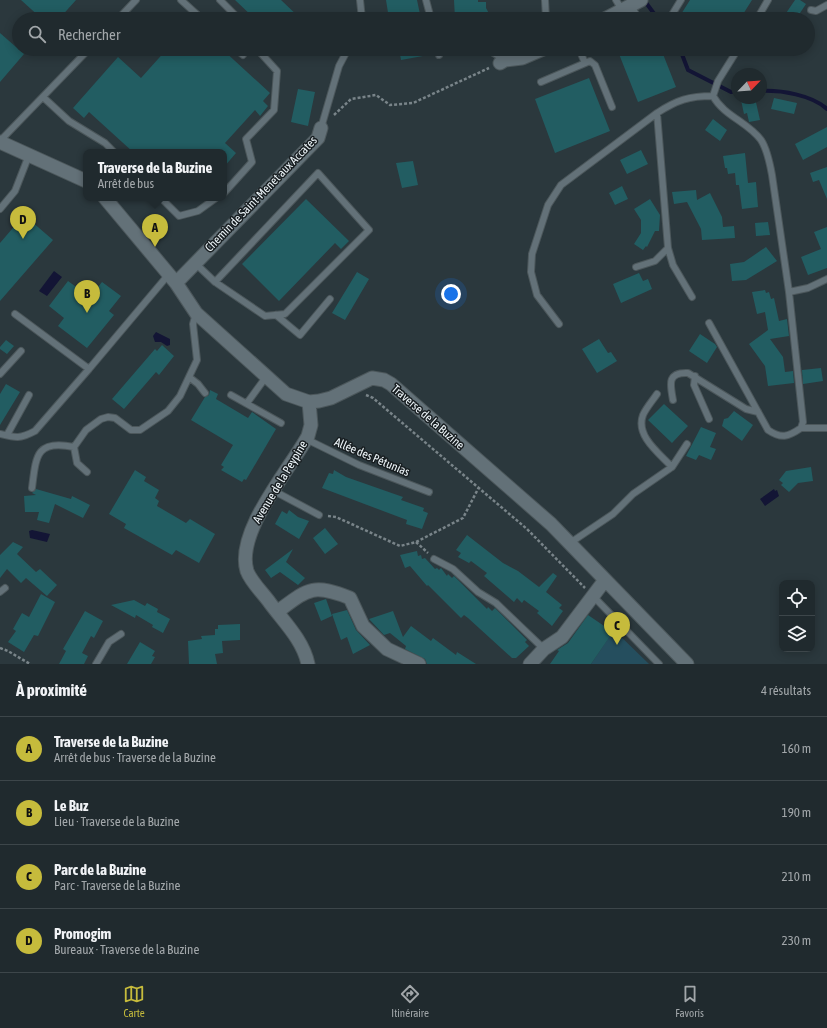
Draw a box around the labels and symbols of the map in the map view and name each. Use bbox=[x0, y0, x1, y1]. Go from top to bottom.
north arrow bbox=[731, 68, 767, 104]
street label: Chemin de Saint-Menet aux Accates bbox=[202, 133, 320, 255]
pin: D bbox=[10, 206, 36, 239]
pin: A bbox=[142, 214, 168, 247]
pin: B bbox=[74, 280, 100, 313]
your location bbox=[441, 284, 461, 304]
street label: Traverse de la Buzine bbox=[389, 382, 467, 452]
street label: Allée des Pétunias bbox=[332, 435, 412, 479]
street label: Avenue de la Peypine bbox=[250, 438, 310, 526]
pin: C bbox=[604, 612, 630, 645]

